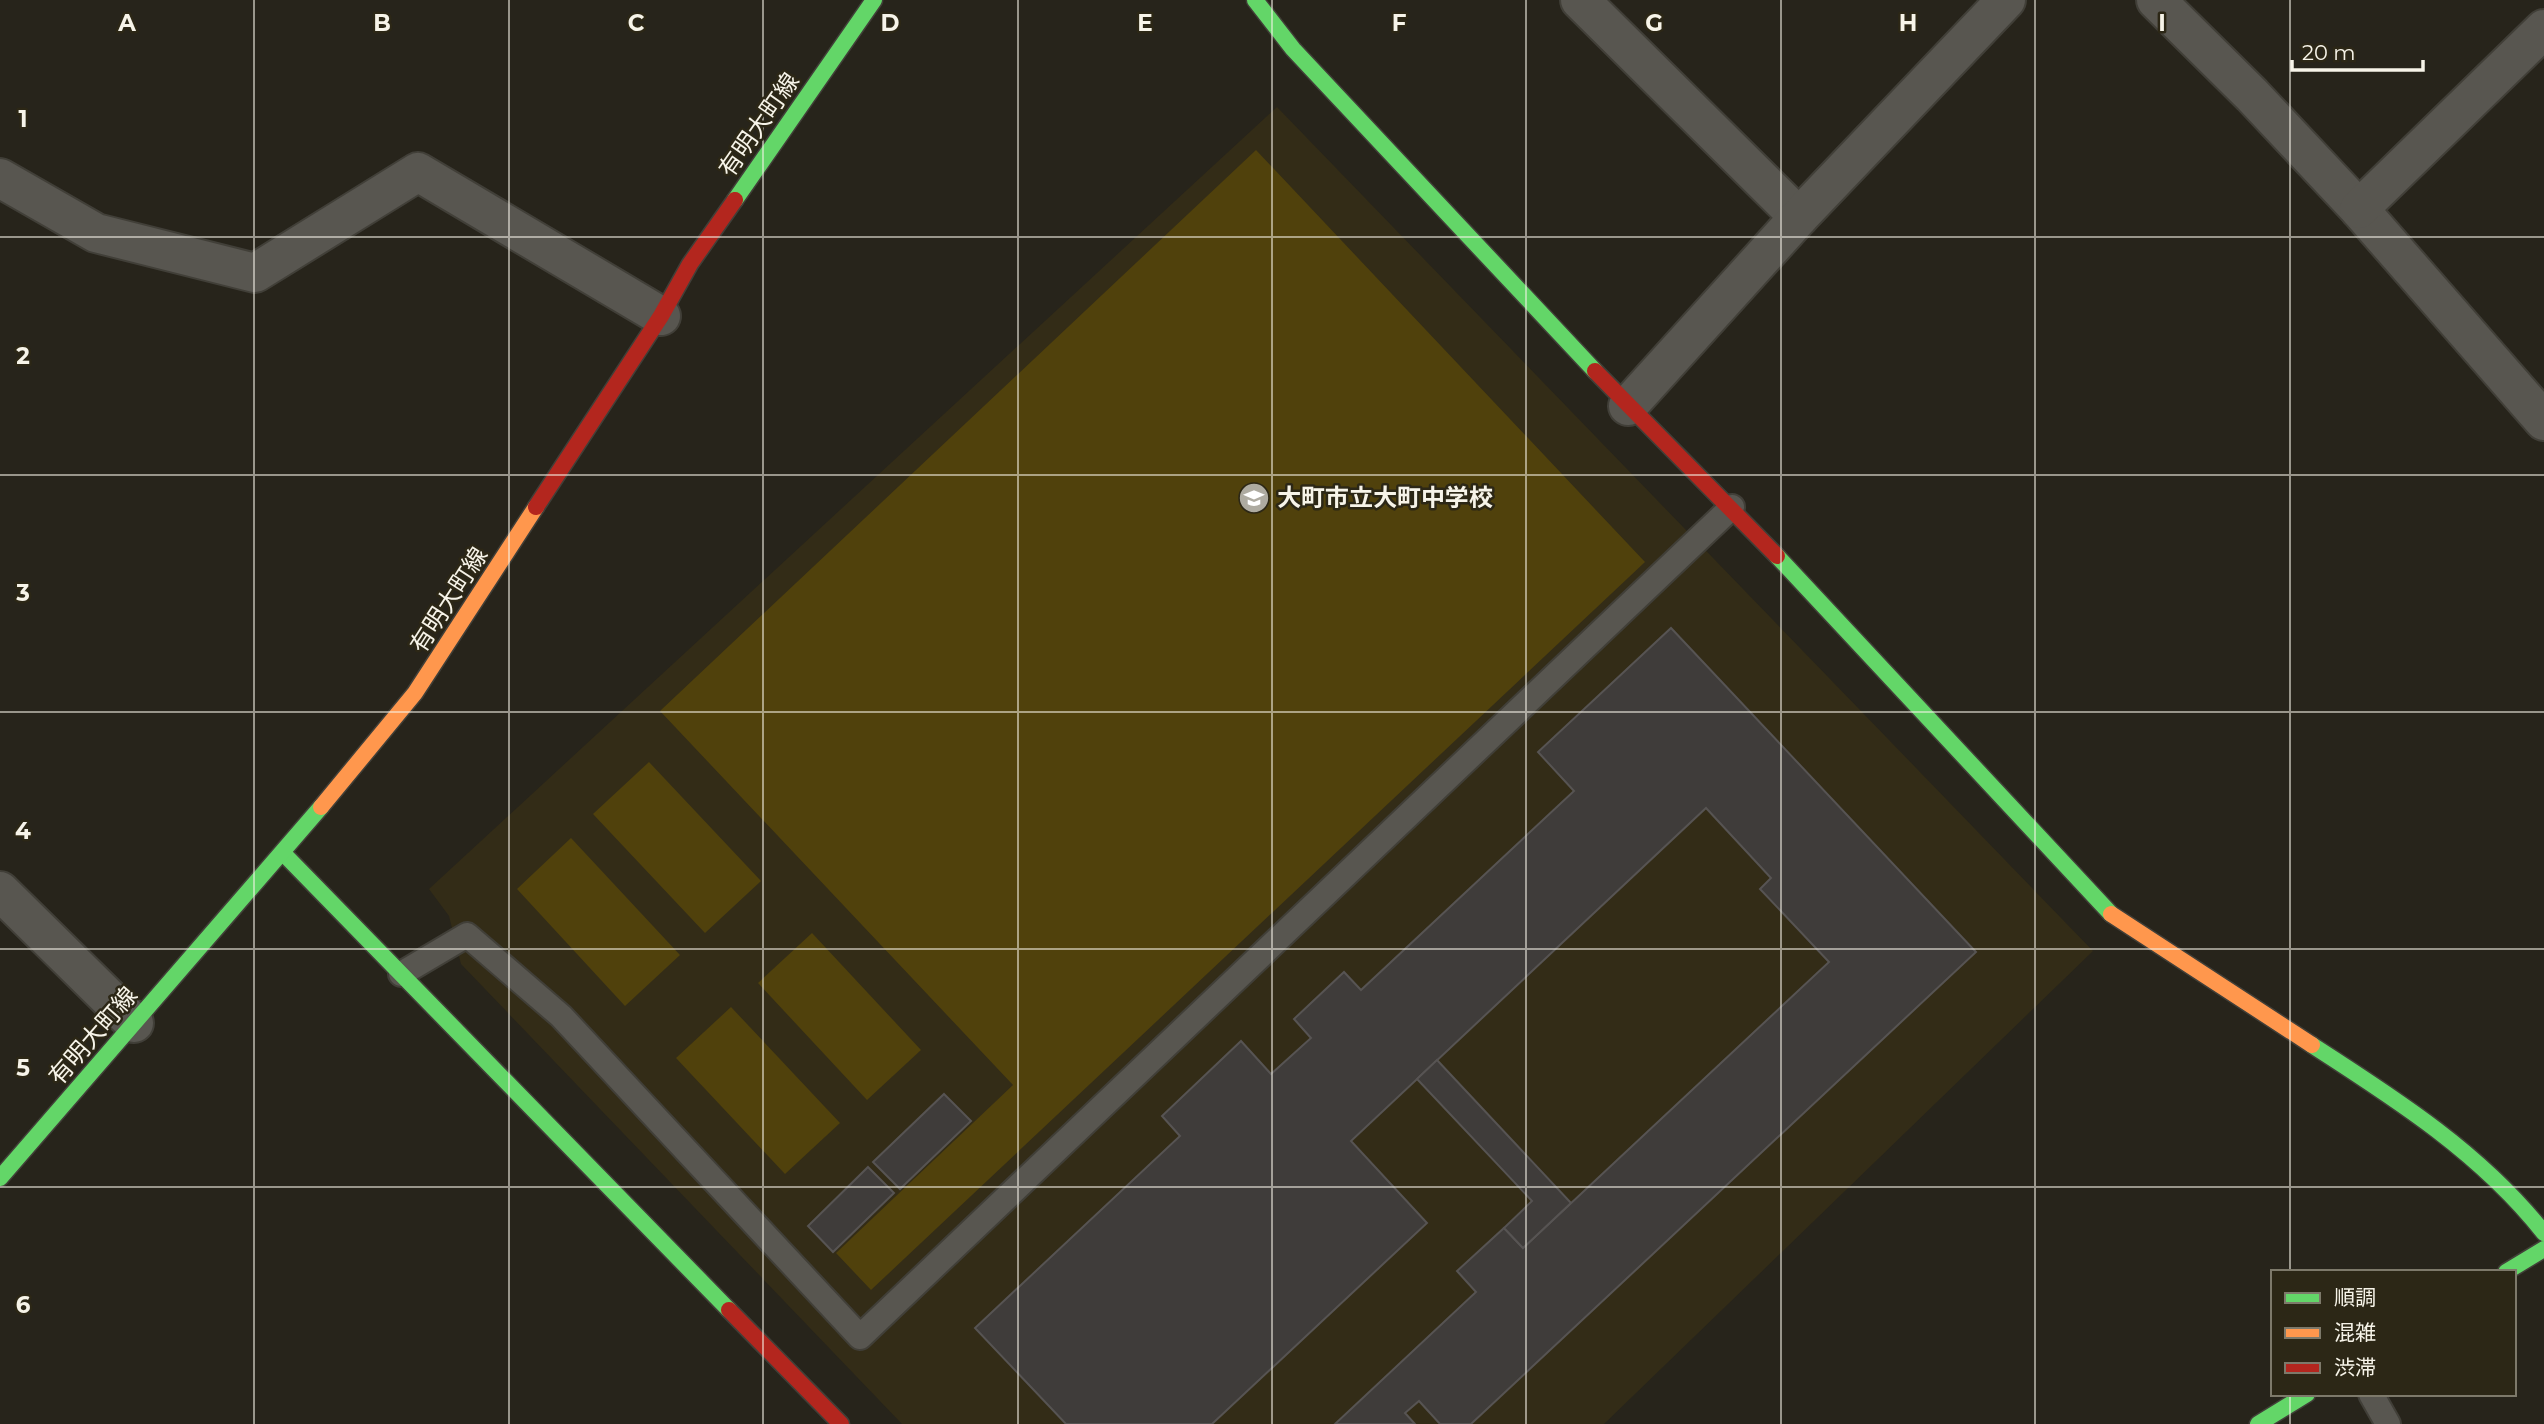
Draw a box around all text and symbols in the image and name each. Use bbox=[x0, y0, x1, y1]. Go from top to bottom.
text: A bbox=[117, 9, 136, 37]
text: B bbox=[373, 9, 391, 37]
text: C bbox=[628, 9, 645, 37]
text: D bbox=[881, 9, 900, 37]
text: E bbox=[1137, 9, 1153, 37]
text: F bbox=[1392, 9, 1407, 37]
text: G bbox=[1645, 9, 1663, 37]
text: H bbox=[1899, 9, 1917, 37]
text: I bbox=[2158, 9, 2166, 37]
scale bar bbox=[2292, 28, 2423, 72]
text: 20 m bbox=[2302, 40, 2356, 65]
street label: 有明大町線 bbox=[712, 67, 805, 182]
text: 1 bbox=[18, 105, 28, 133]
text: 2 bbox=[16, 342, 30, 370]
school or university icon: 大町市立大町中学校 bbox=[1237, 481, 1271, 515]
place label: 大町市立大町中学校 bbox=[1277, 483, 1493, 512]
street label: 有明大町線 bbox=[404, 542, 493, 658]
text: 3 bbox=[15, 579, 30, 607]
text: 4 bbox=[15, 817, 31, 845]
street label: 有明大町線 bbox=[42, 981, 143, 1090]
text: 5 bbox=[16, 1054, 30, 1082]
legend bbox=[2271, 1270, 2516, 1396]
text: 順調 bbox=[2334, 1285, 2376, 1310]
text: 6 bbox=[16, 1291, 31, 1319]
text: 混雑 bbox=[2334, 1320, 2376, 1345]
text: 渋滞 bbox=[2334, 1355, 2376, 1380]

